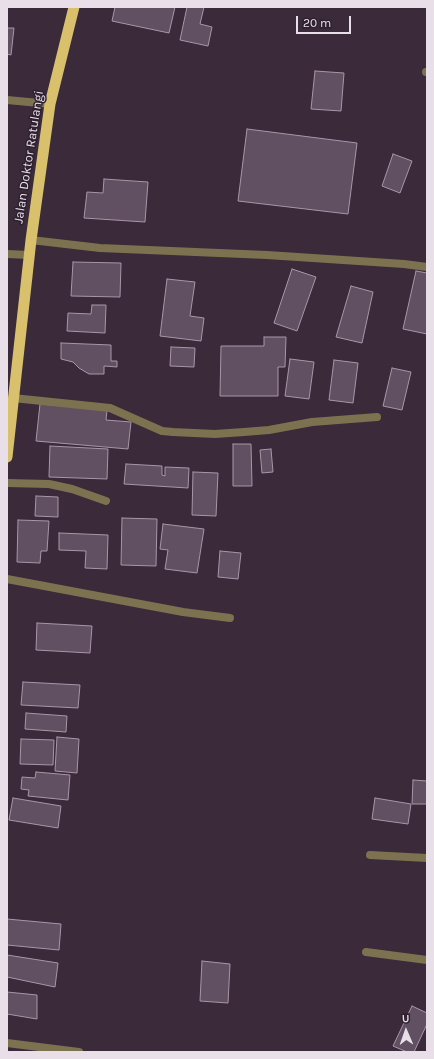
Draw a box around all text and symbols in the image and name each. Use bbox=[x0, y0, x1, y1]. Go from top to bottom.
scale bar bbox=[298, 8, 353, 34]
text: 20 m bbox=[303, 16, 331, 30]
street label: Jalan Doktor Ratulangi bbox=[11, 89, 47, 225]
north arrow bbox=[386, 1011, 426, 1051]
text: U bbox=[402, 1012, 410, 1025]

